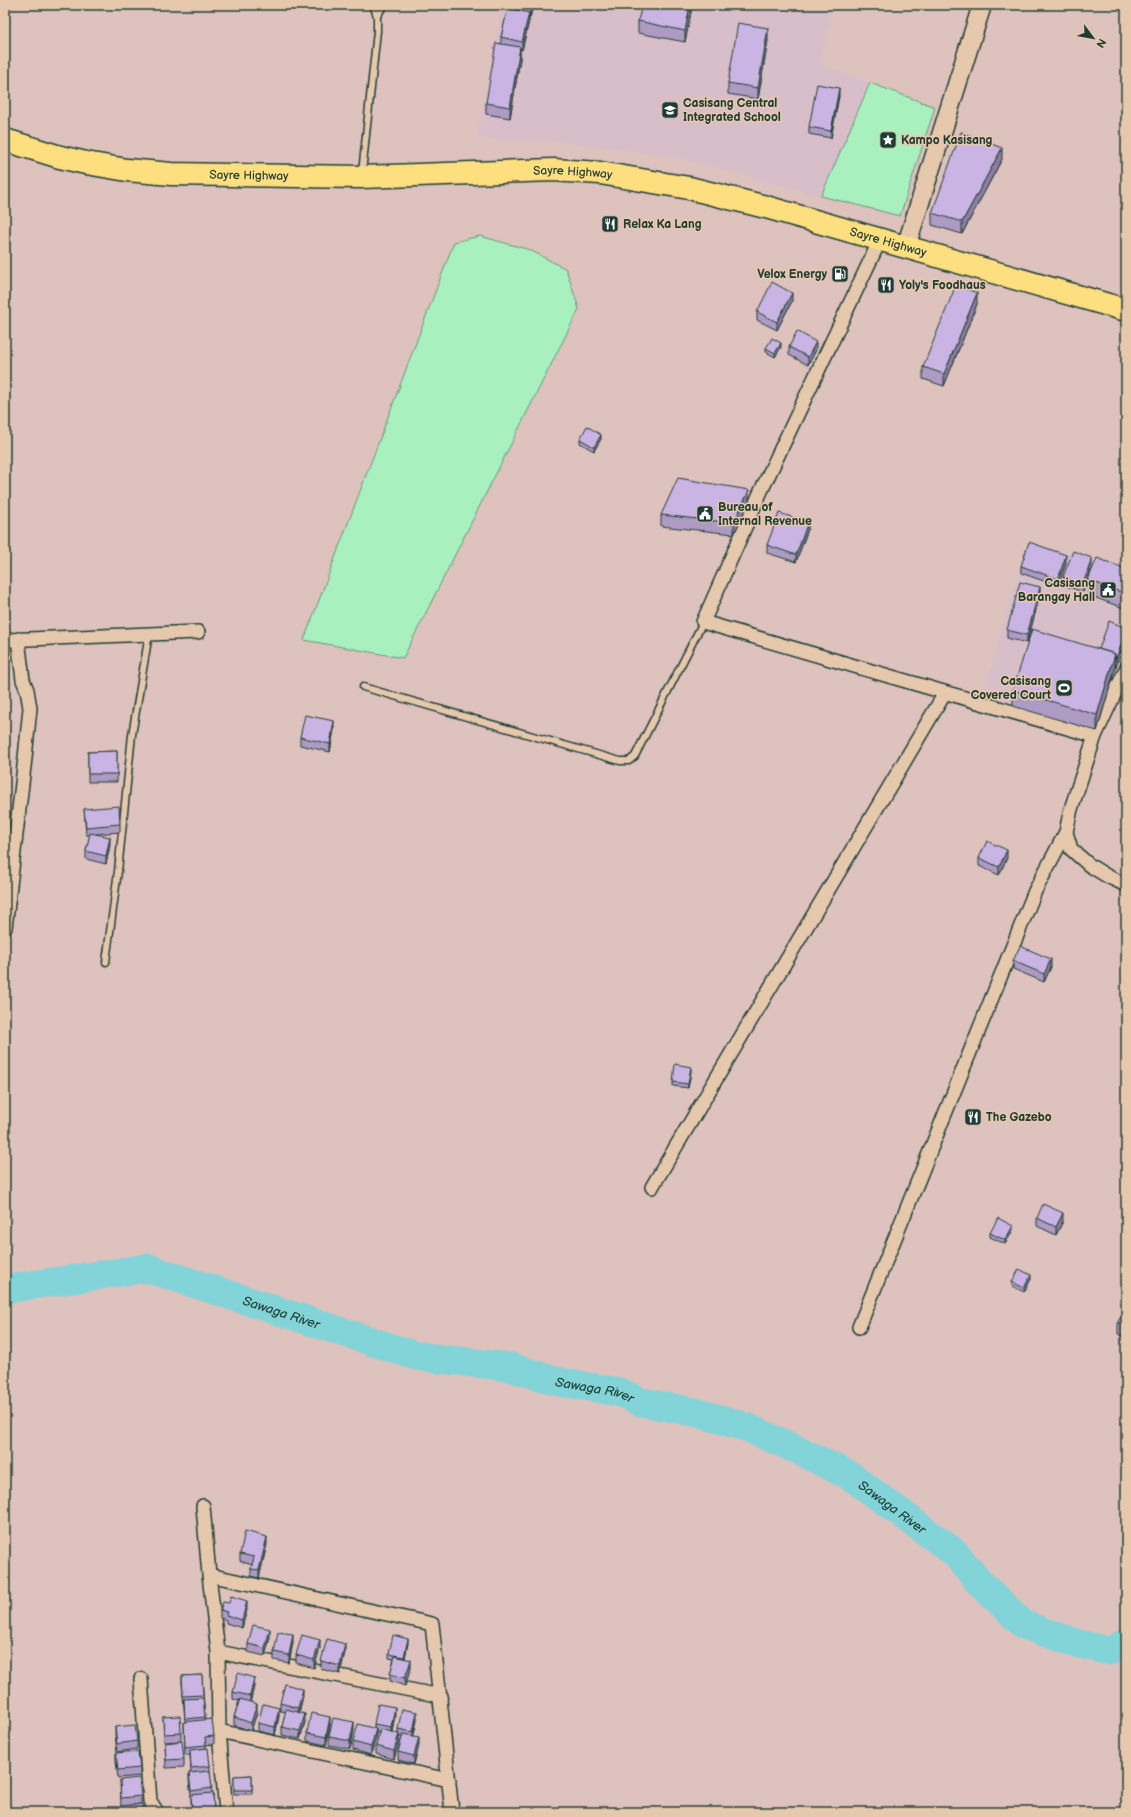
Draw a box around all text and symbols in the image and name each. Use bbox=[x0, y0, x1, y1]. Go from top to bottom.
north arrow bbox=[1073, 18, 1113, 58]
text: N bbox=[1093, 36, 1109, 50]
place label: Casisang Central Integrated School bbox=[683, 96, 781, 125]
school or university icon: Casisang Central Integrated School bbox=[660, 100, 680, 120]
place icon: Kampo Kasisang bbox=[878, 130, 898, 150]
place label: Kampo Kasisang bbox=[901, 133, 993, 148]
street label: Sayre Highway bbox=[533, 163, 614, 183]
street label: Sayre Highway bbox=[209, 168, 289, 184]
restaurant icon: Relax Ka Lang bbox=[600, 214, 620, 234]
place label: Relax Ka Lang bbox=[623, 217, 702, 232]
street label: Sayre Highway bbox=[848, 224, 929, 261]
fuel station icon: Velox Energy bbox=[830, 264, 850, 284]
place label: Velox Energy bbox=[757, 267, 827, 282]
restaurant icon: Yoly's Foodhaus bbox=[876, 275, 896, 295]
place label: Yoly's Foodhaus bbox=[899, 278, 986, 293]
place label: Bureau of Internal Revenue bbox=[718, 500, 812, 529]
public building icon: Bureau of Internal Revenue bbox=[695, 504, 715, 524]
place label: Casisang Barangay Hall bbox=[1018, 576, 1095, 605]
public building icon: Casisang Barangay Hall bbox=[1098, 580, 1118, 600]
place label: Casisang Covered Court bbox=[971, 674, 1051, 703]
sports icon: Casisang Covered Court bbox=[1054, 678, 1074, 698]
restaurant icon: The Gazebo bbox=[963, 1107, 983, 1127]
place label: The Gazebo bbox=[986, 1110, 1052, 1125]
water label: Sawaga River bbox=[241, 1293, 323, 1333]
water label: Sawaga River bbox=[553, 1374, 637, 1407]
water label: Sawaga River bbox=[855, 1477, 930, 1539]

